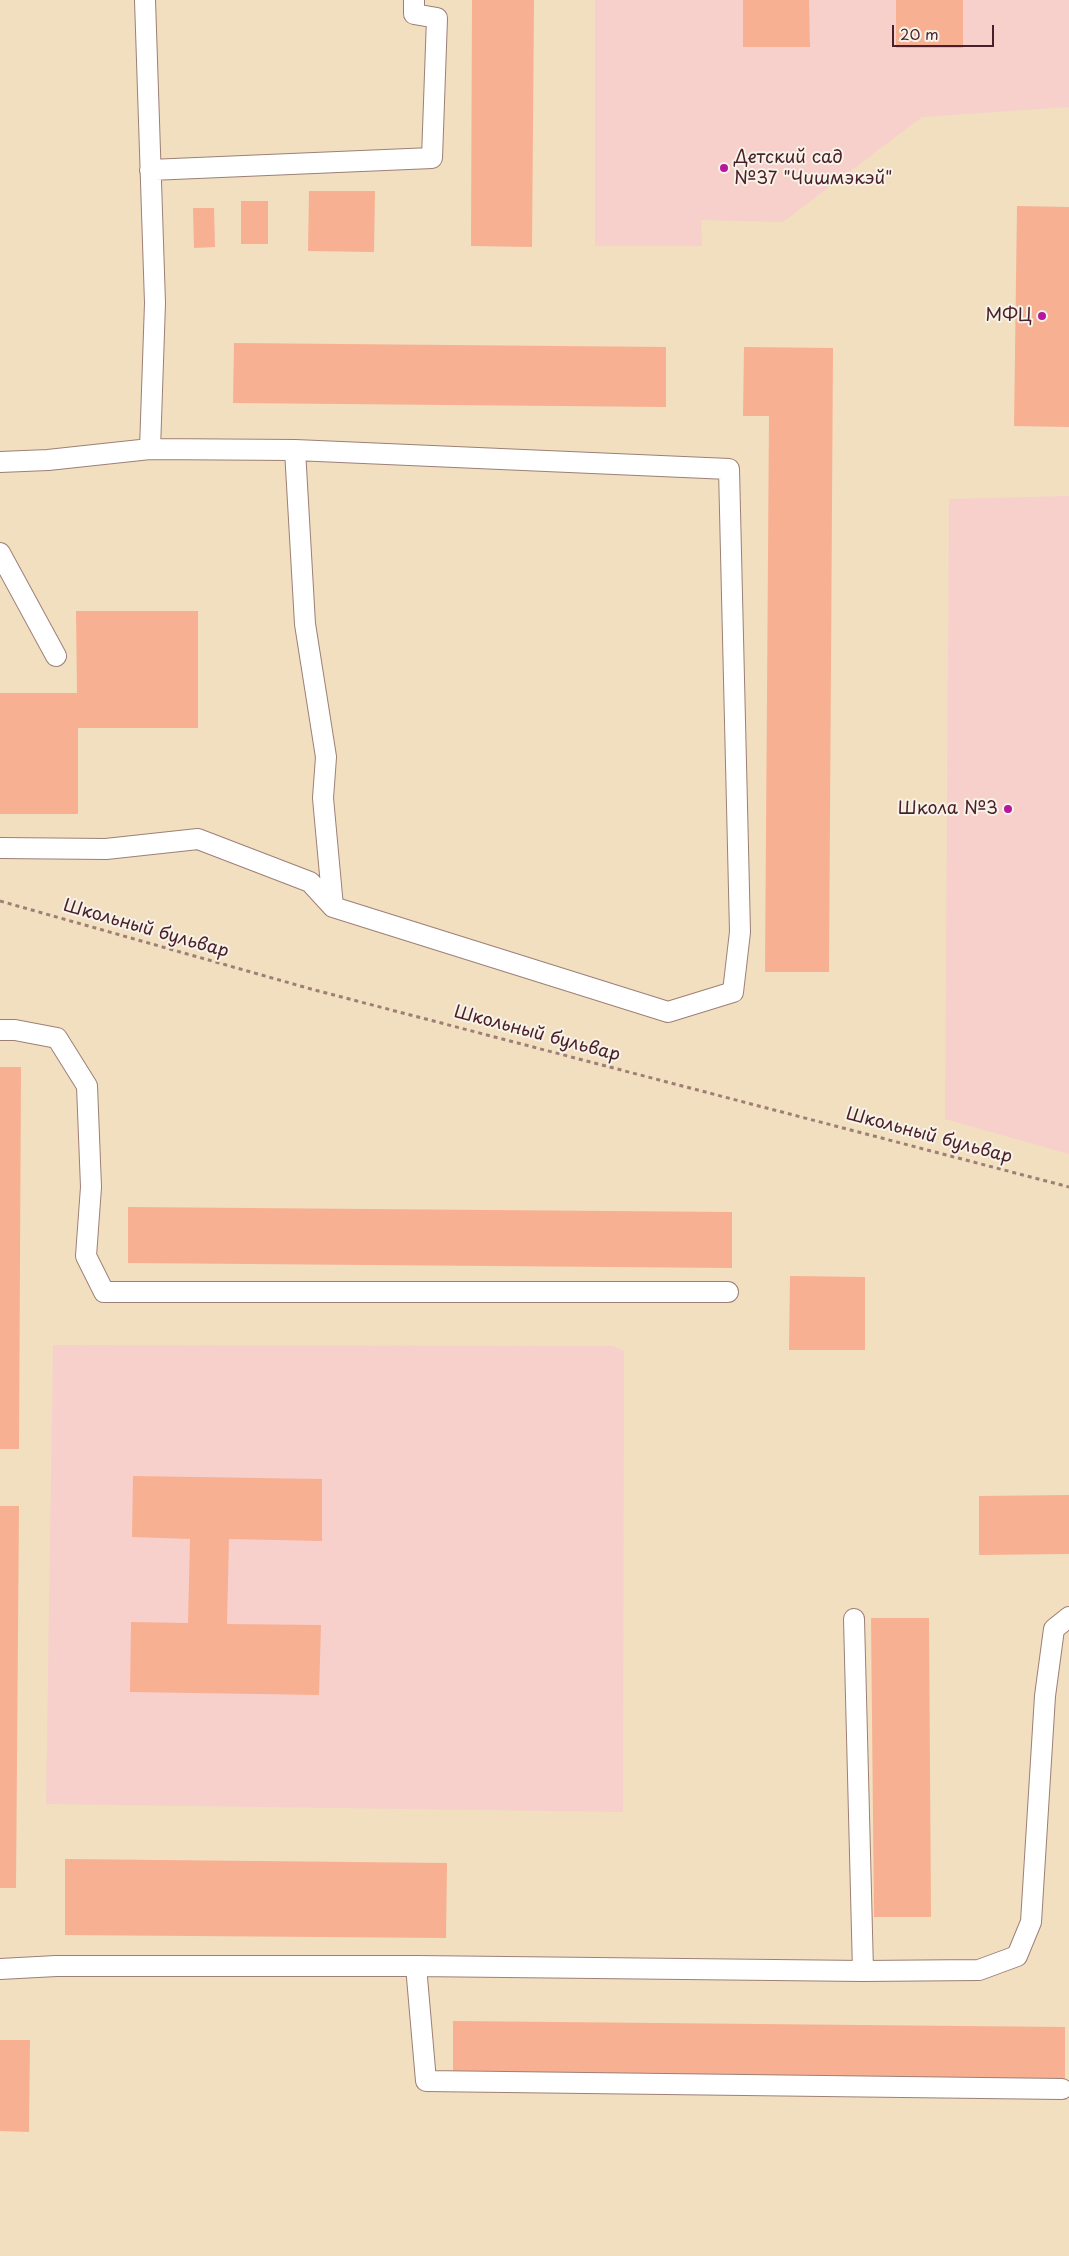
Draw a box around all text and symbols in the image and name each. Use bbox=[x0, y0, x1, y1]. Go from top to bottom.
scale bar bbox=[894, 15, 996, 47]
text: 20 m bbox=[900, 22, 939, 45]
place label: Детский сад №37 "Чишмэкэй" bbox=[734, 147, 893, 190]
marker: Детский сад №37 "Чишмэкэй" bbox=[718, 162, 730, 174]
place label: МФЦ bbox=[985, 305, 1032, 327]
marker: МФЦ bbox=[1036, 310, 1048, 322]
place label: Школа №3 bbox=[898, 798, 998, 820]
marker: Школа №3 bbox=[1002, 803, 1014, 815]
street label: Школьный бульвар bbox=[61, 895, 231, 963]
street label: Школьный бульвар bbox=[452, 1001, 622, 1067]
street label: Школьный бульвар bbox=[844, 1103, 1014, 1169]

